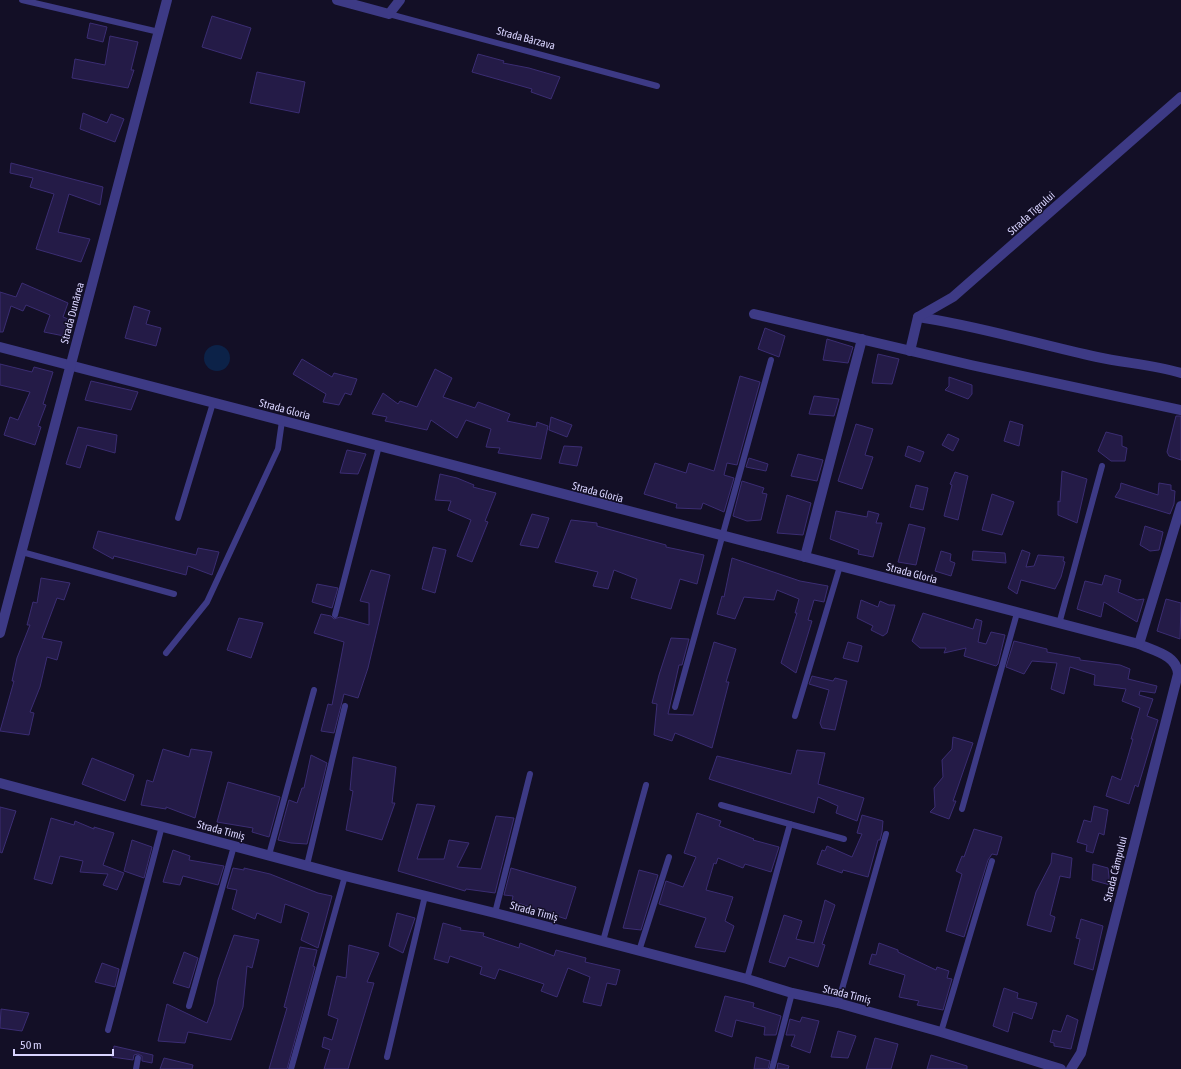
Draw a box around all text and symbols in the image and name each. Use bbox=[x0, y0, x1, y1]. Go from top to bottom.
street label: Strada Bârzava bbox=[495, 24, 557, 52]
street label: Strada Tigrului bbox=[1005, 189, 1057, 237]
street label: Strada Dunărea bbox=[58, 281, 86, 345]
street label: Strada Gloria bbox=[258, 396, 312, 422]
street label: Strada Gloria bbox=[571, 479, 625, 505]
street label: Strada Gloria bbox=[885, 560, 939, 586]
street label: Strada Timiș bbox=[196, 818, 246, 842]
street label: Strada Câmpului bbox=[1101, 835, 1129, 903]
street label: Strada Timiș bbox=[509, 899, 559, 923]
street label: Strada Timiș bbox=[822, 982, 872, 1006]
scale bar bbox=[14, 1031, 113, 1057]
text: 50 m bbox=[20, 1038, 42, 1052]

